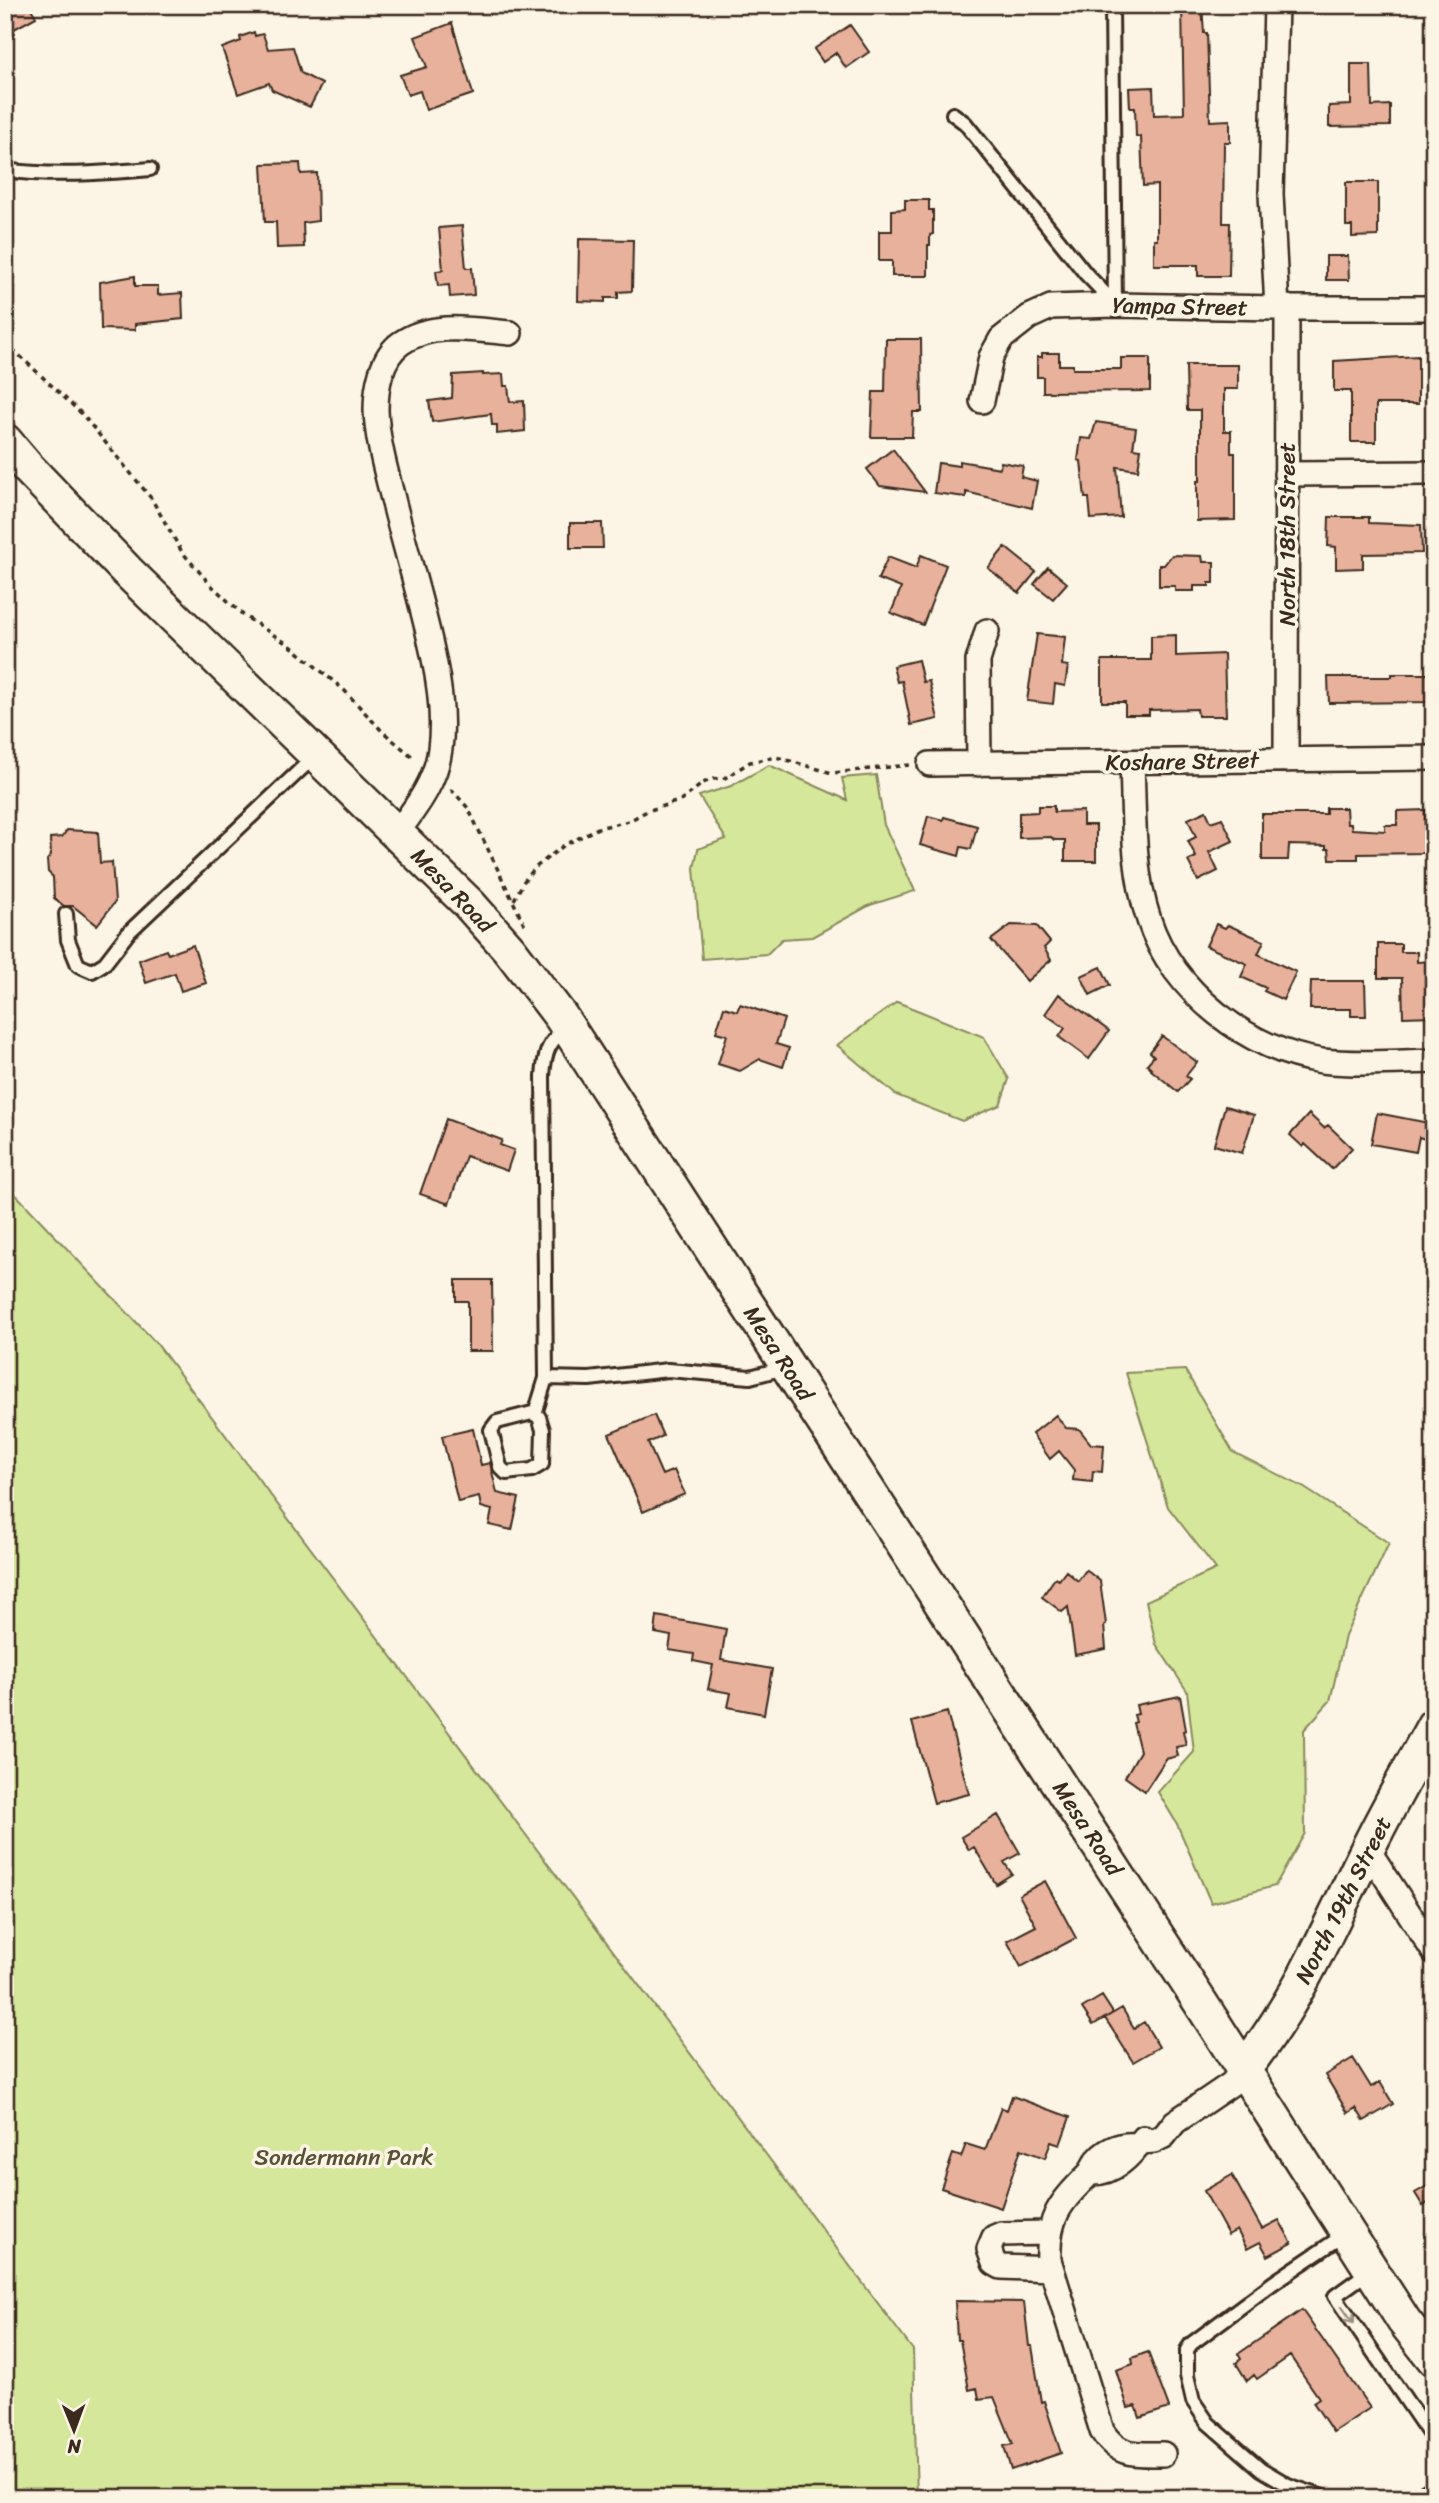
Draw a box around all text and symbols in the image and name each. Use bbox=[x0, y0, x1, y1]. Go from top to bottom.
street label: Yampa Street bbox=[1112, 285, 1248, 328]
street label: North 18th Street bbox=[1267, 442, 1308, 626]
street label: Koshare Street bbox=[1105, 740, 1261, 783]
street label: Mesa Road bbox=[400, 837, 506, 945]
street label: Mesa Road bbox=[732, 1297, 826, 1411]
street label: Mesa Road bbox=[1041, 1772, 1135, 1886]
street label: North 19th Street bbox=[1283, 1809, 1403, 1992]
park label: Sondermann Park bbox=[254, 2137, 434, 2178]
one-way arrow bbox=[1341, 2305, 1355, 2324]
north arrow bbox=[38, 2394, 108, 2464]
text: N bbox=[67, 2430, 82, 2463]

